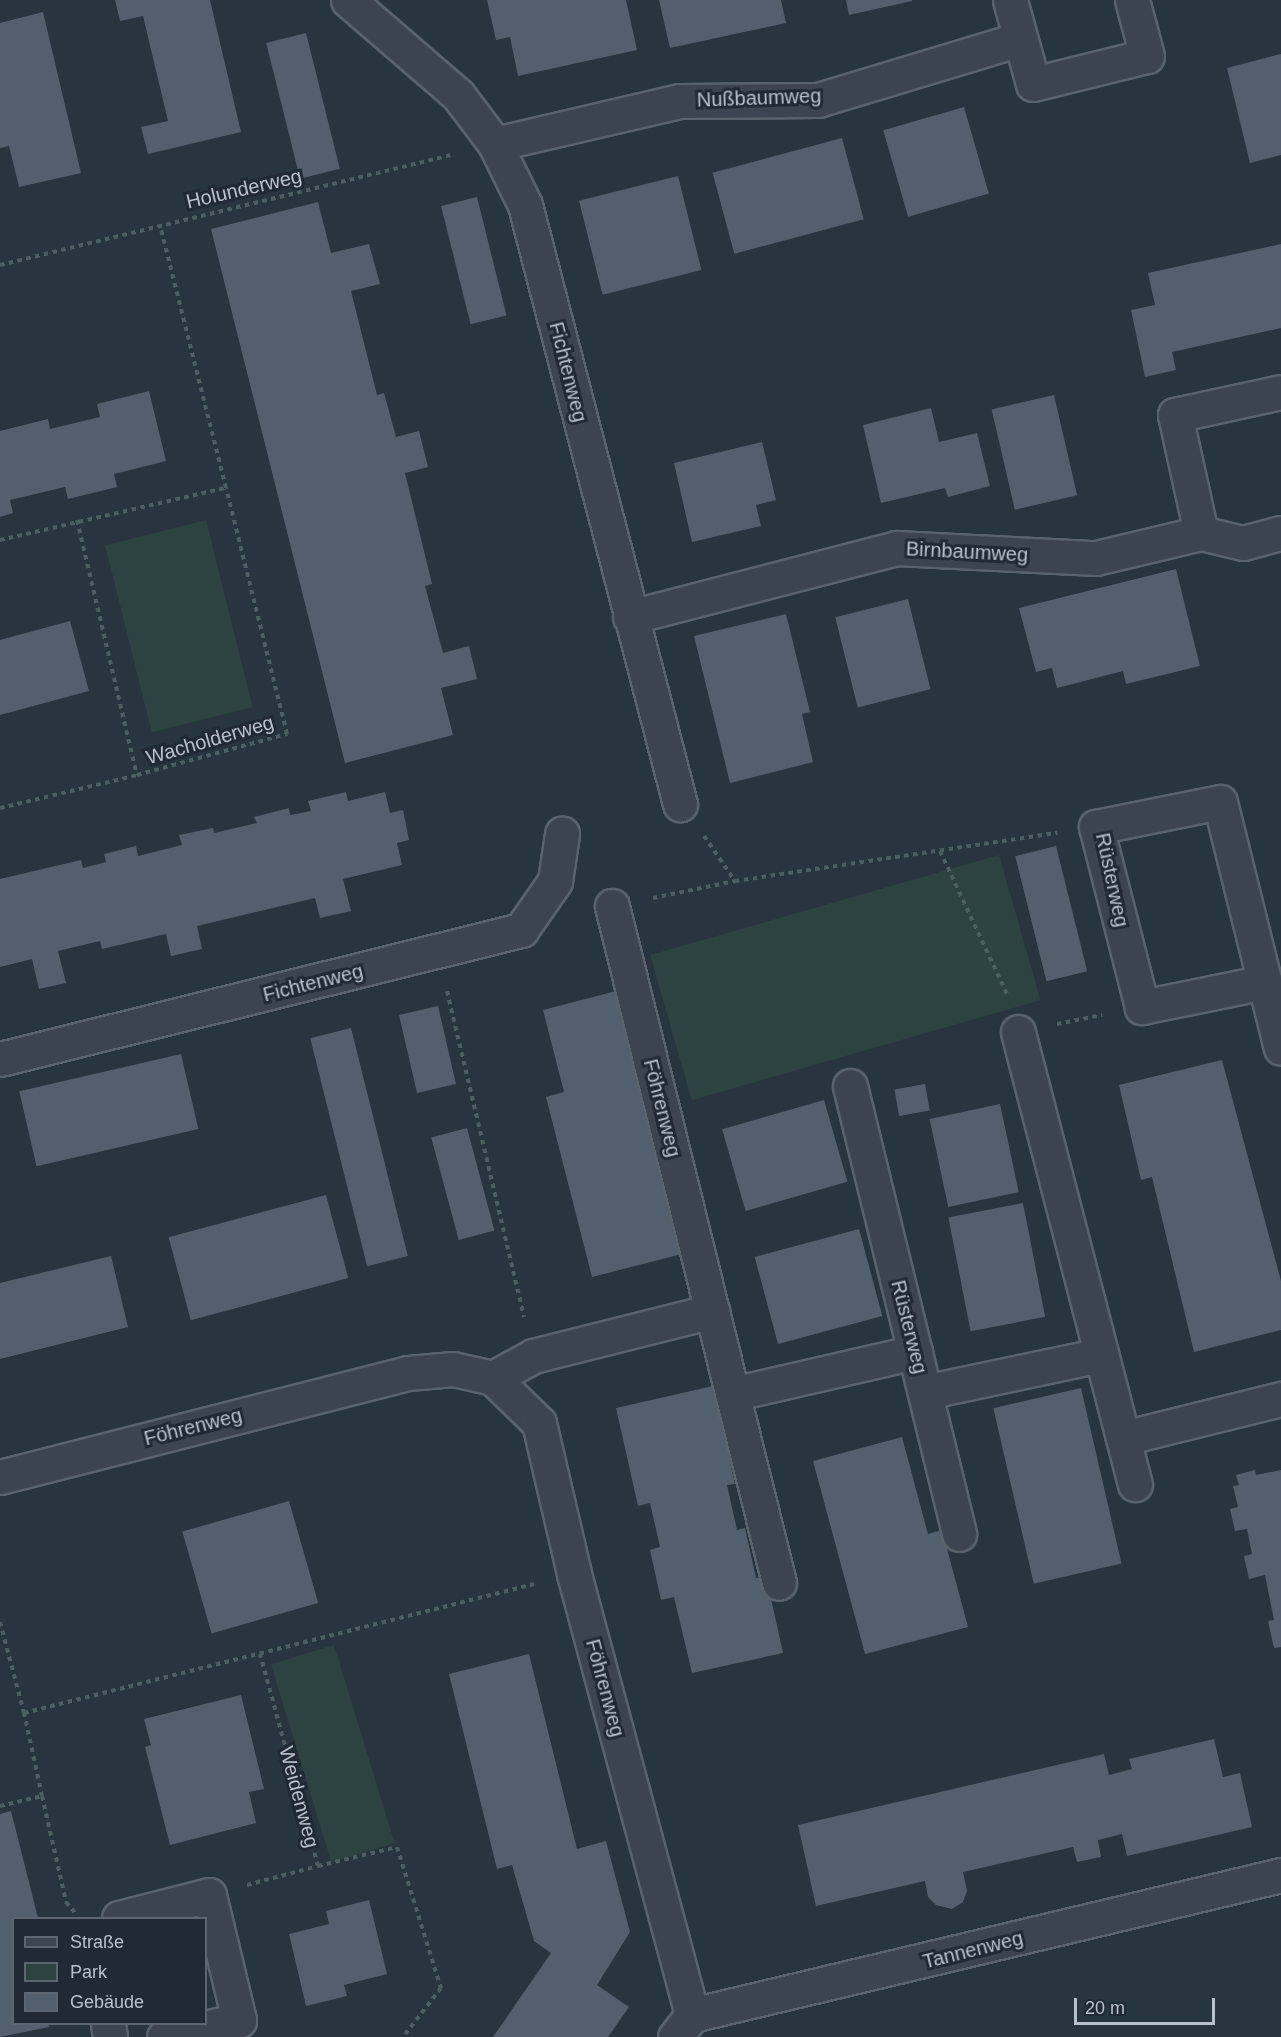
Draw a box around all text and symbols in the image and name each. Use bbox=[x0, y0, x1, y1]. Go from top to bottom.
street label: Nußbaumweg bbox=[696, 84, 822, 112]
street label: Holunderweg bbox=[184, 164, 304, 214]
street label: Fichtenweg bbox=[544, 319, 592, 425]
street label: Birnbaumweg bbox=[905, 537, 1029, 567]
street label: Wacholderweg bbox=[143, 710, 277, 770]
street label: Rüsterweg bbox=[1090, 831, 1134, 929]
street label: Fichtenweg bbox=[260, 959, 366, 1007]
street label: Föhrenweg bbox=[638, 1057, 686, 1159]
street label: Rüsterweg bbox=[886, 1278, 932, 1376]
street label: Föhrenweg bbox=[142, 1403, 244, 1451]
street label: Föhrenweg bbox=[580, 1637, 630, 1739]
street label: Weidenweg bbox=[274, 1744, 324, 1850]
legend bbox=[12, 1917, 207, 2025]
street label: Tannenweg bbox=[920, 1926, 1026, 1974]
text: Straße bbox=[70, 1932, 124, 1952]
text: Park bbox=[70, 1962, 107, 1982]
scale bar bbox=[1077, 1986, 1218, 2024]
text: Gebäude bbox=[70, 1992, 144, 2012]
text: 20 m bbox=[1085, 1998, 1125, 2018]

